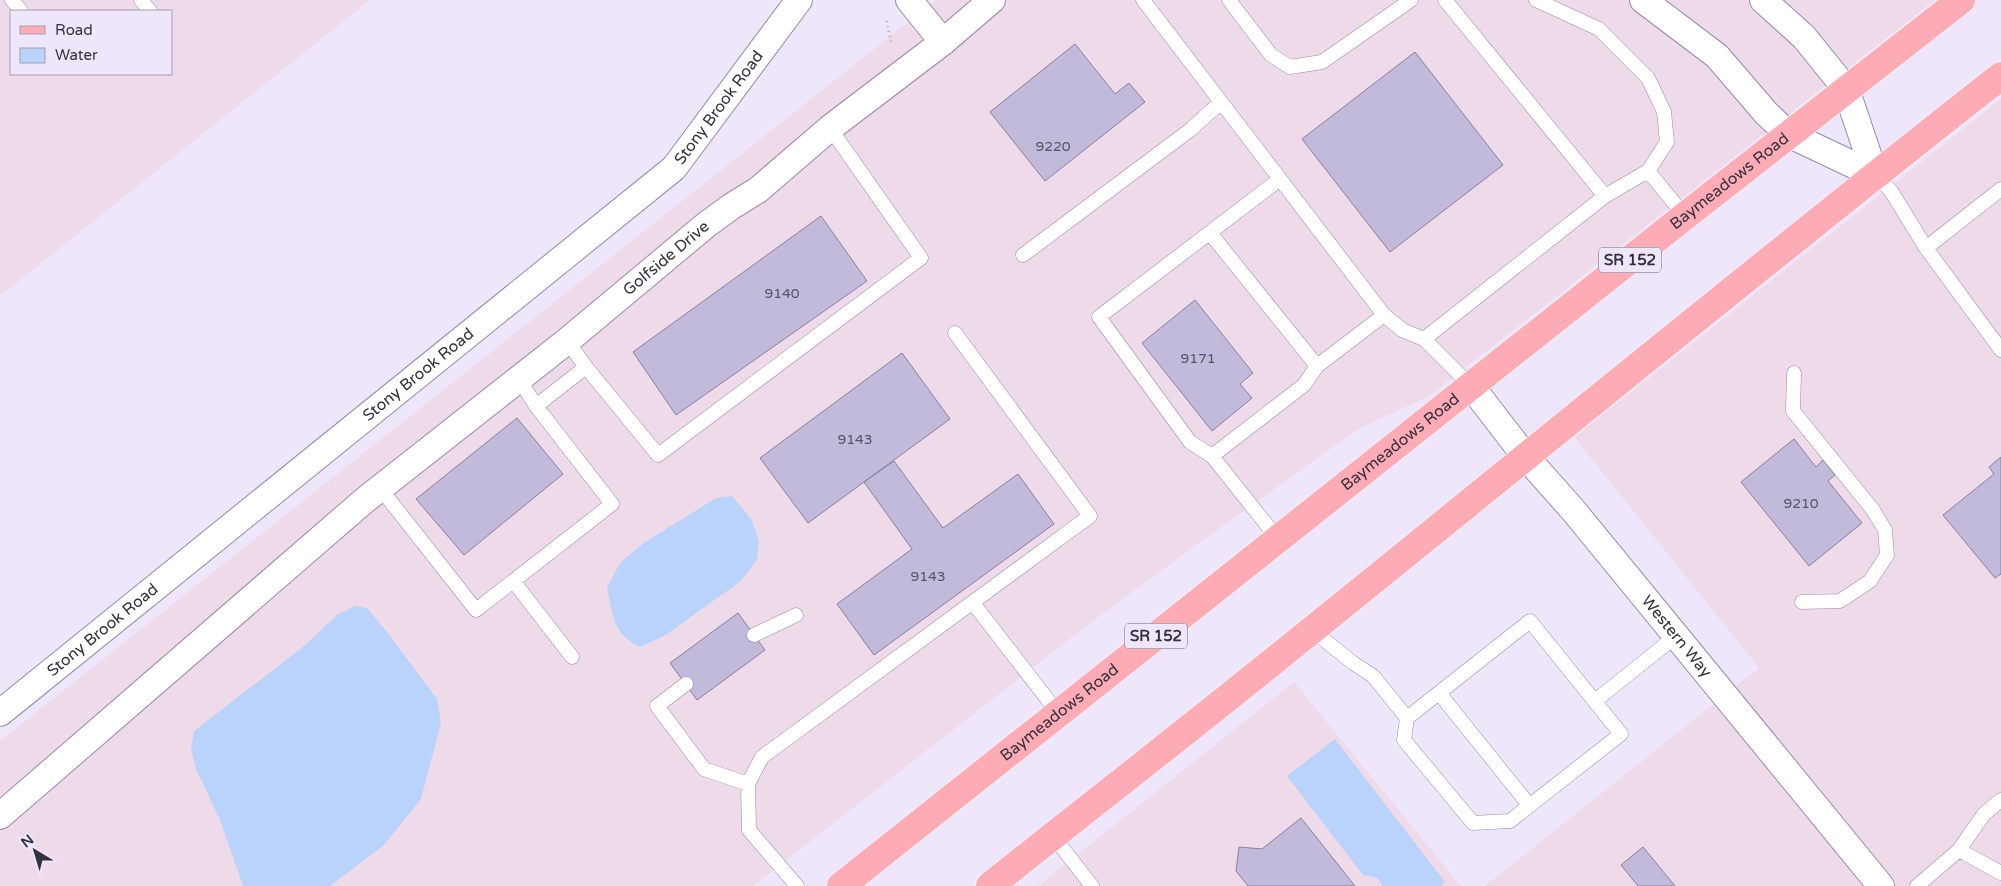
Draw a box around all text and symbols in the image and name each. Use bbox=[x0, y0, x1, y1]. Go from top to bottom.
legend bbox=[10, 10, 172, 75]
text: Road bbox=[55, 21, 93, 39]
text: Water bbox=[55, 46, 98, 64]
street label: Stony Brook Road bbox=[670, 47, 768, 169]
street label: Baymeadows Road bbox=[1666, 128, 1793, 234]
house number: 9220 bbox=[1035, 138, 1071, 155]
street label: Golfside Drive bbox=[619, 216, 713, 300]
road number: SR 152 bbox=[1599, 248, 1661, 272]
house number: 9140 bbox=[764, 285, 800, 302]
street label: Stony Brook Road bbox=[359, 324, 478, 426]
house number: 9171 bbox=[1180, 350, 1216, 367]
street label: Baymeadows Road bbox=[1337, 389, 1464, 495]
house number: 9143 bbox=[837, 431, 873, 448]
house number: 9210 bbox=[1783, 495, 1819, 512]
house number: 9143 bbox=[910, 568, 946, 585]
street label: Stony Brook Road bbox=[43, 579, 162, 681]
street label: Western Way bbox=[1637, 591, 1716, 682]
road number: SR 152 bbox=[1125, 624, 1187, 648]
street label: Baymeadows Road bbox=[996, 659, 1123, 766]
north arrow bbox=[10, 826, 60, 876]
text: N bbox=[18, 831, 37, 851]

